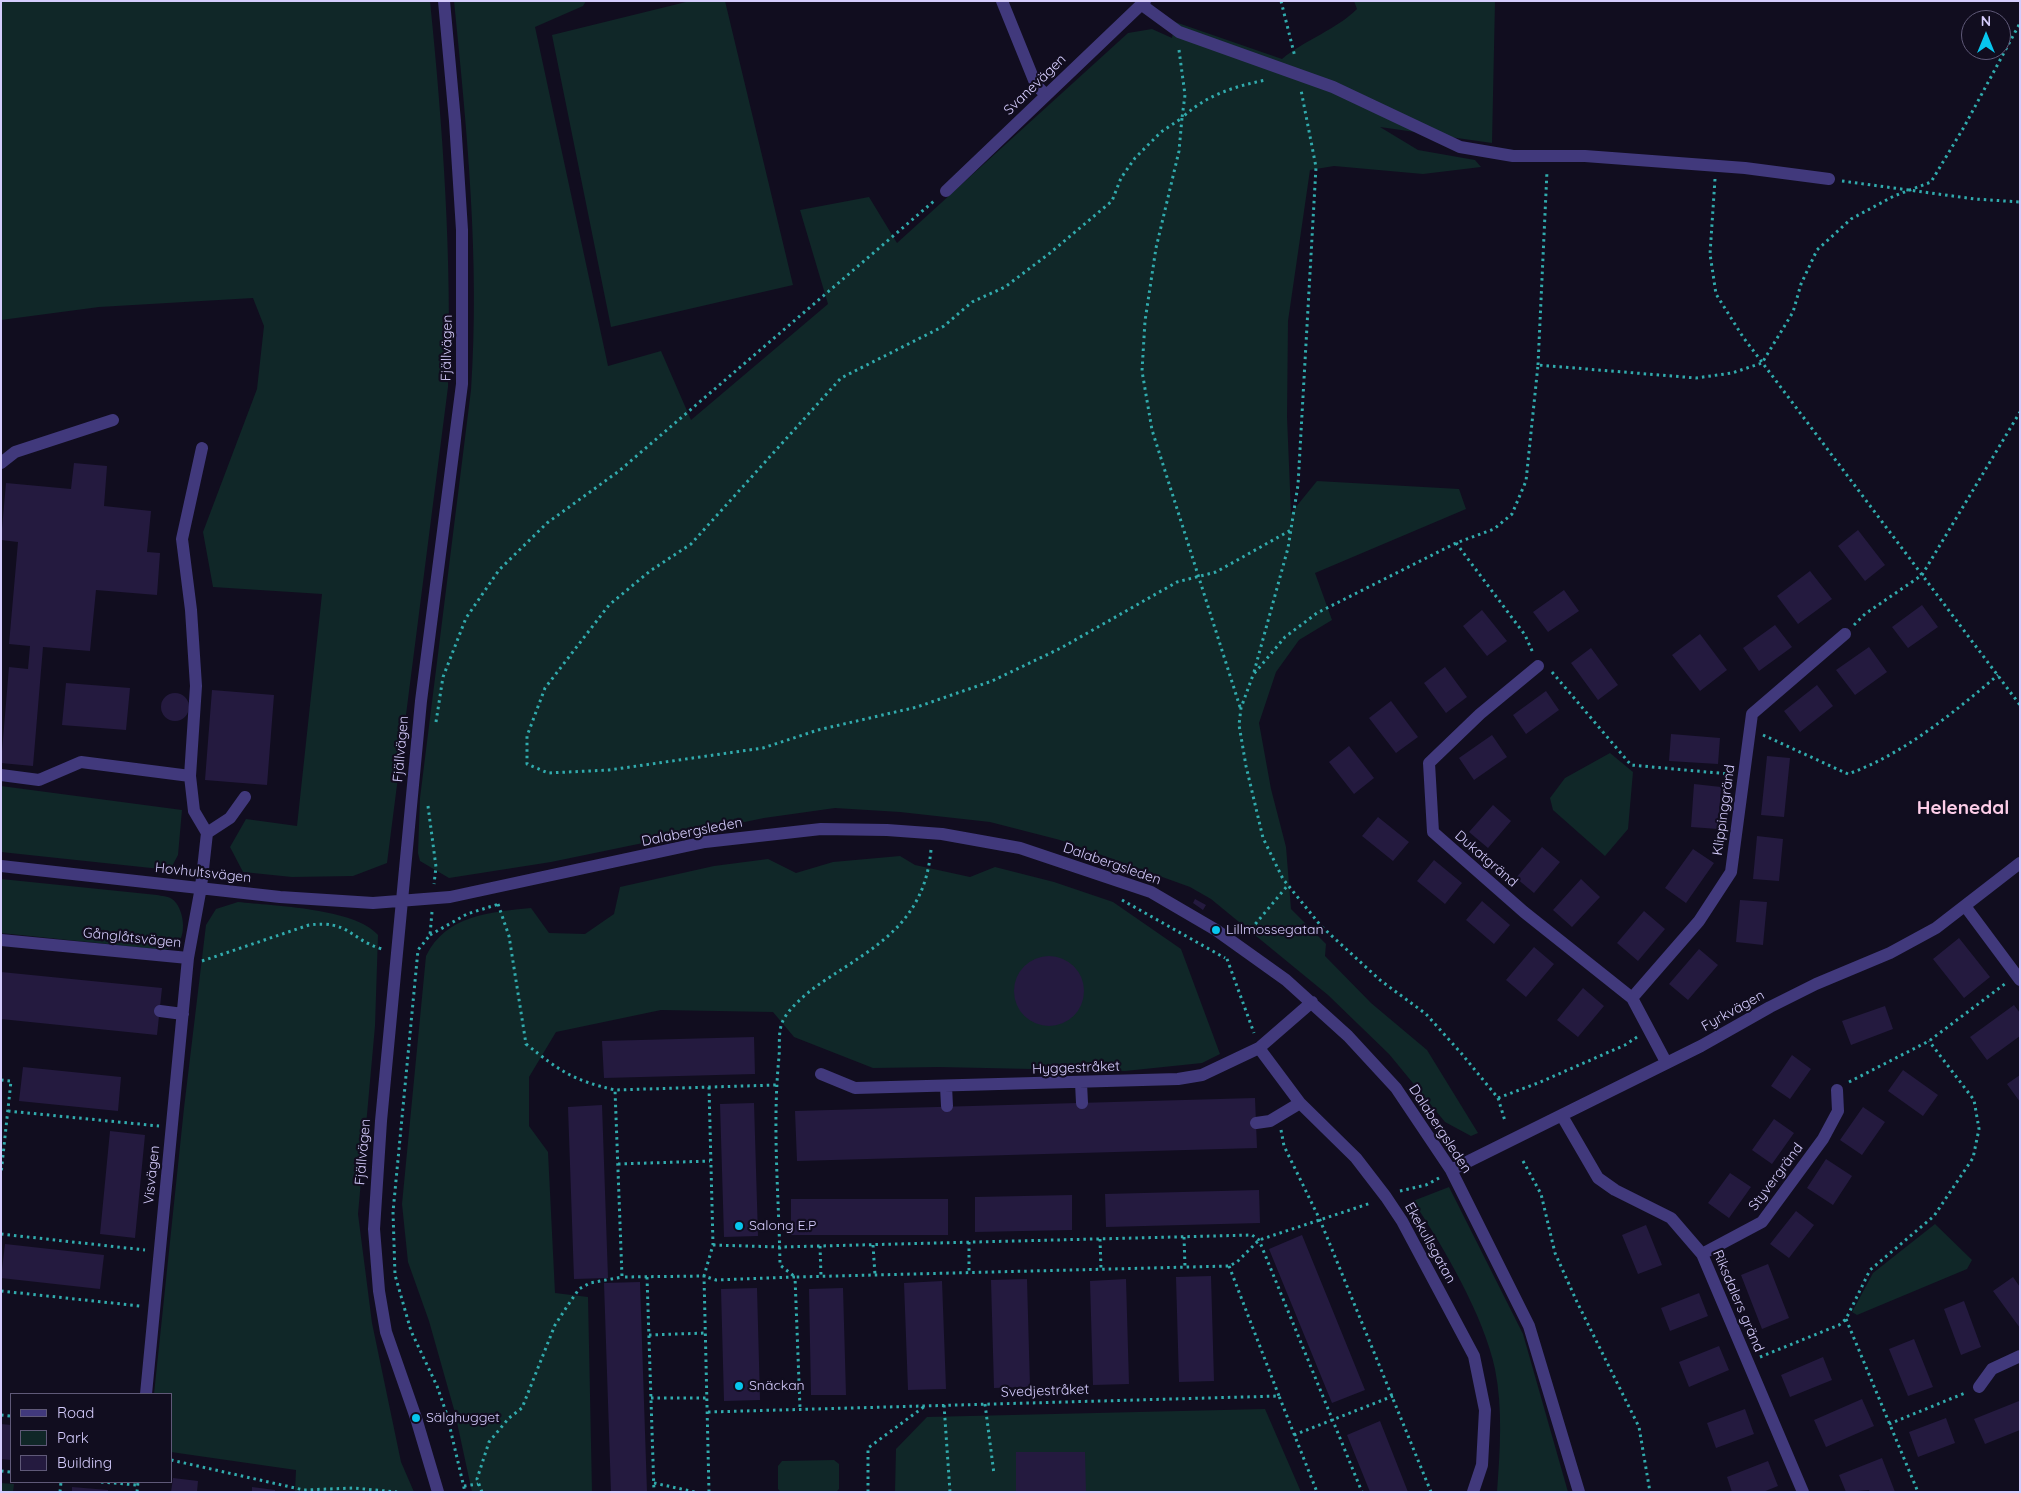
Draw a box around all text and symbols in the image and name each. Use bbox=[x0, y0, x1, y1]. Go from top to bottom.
north arrow bbox=[1961, 10, 2011, 60]
text: N bbox=[1981, 12, 1991, 30]
street label: Svanevägen bbox=[1000, 51, 1070, 119]
street label: Fjällvägen bbox=[438, 315, 456, 381]
street label: Fjällvägen bbox=[390, 715, 412, 783]
street label: Klippinggränd bbox=[1709, 764, 1739, 856]
district label: Helenedal bbox=[1917, 797, 2009, 819]
street label: Dalabergsleden bbox=[640, 814, 744, 850]
street label: Dukatgränd bbox=[1451, 827, 1521, 891]
street label: Dalabergsleden bbox=[1061, 839, 1163, 889]
street label: Hovhultsvägen bbox=[154, 860, 252, 886]
place label: Lillmossegatan bbox=[1226, 922, 1324, 938]
street label: Gånglåtsvägen bbox=[82, 924, 182, 952]
marker: Lillmossegatan bbox=[1210, 924, 1222, 936]
street label: Fyrkvägen bbox=[1699, 987, 1767, 1035]
street label: Hyggestråket bbox=[1032, 1058, 1120, 1078]
street label: Dalabergsleden bbox=[1405, 1081, 1475, 1177]
street label: Fjällvägen bbox=[352, 1118, 374, 1186]
street label: Styvergränd bbox=[1745, 1140, 1807, 1214]
street label: Visvägen bbox=[141, 1145, 163, 1205]
street label: Ekekullsgatan bbox=[1401, 1200, 1459, 1286]
place label: Salong E.P bbox=[749, 1218, 816, 1234]
marker: Salong E.P bbox=[733, 1220, 745, 1232]
street label: Riksdalers gränd bbox=[1709, 1247, 1767, 1355]
place label: Snäckan bbox=[749, 1378, 805, 1394]
marker: Snäckan bbox=[733, 1380, 745, 1392]
street label: Svedjestråket bbox=[1001, 1381, 1089, 1401]
legend bbox=[10, 1393, 172, 1483]
text: Road bbox=[57, 1403, 94, 1422]
place label: Sälghugget bbox=[426, 1410, 500, 1426]
marker: Sälghugget bbox=[410, 1412, 422, 1424]
text: Park bbox=[57, 1428, 89, 1447]
text: Building bbox=[57, 1453, 112, 1472]

